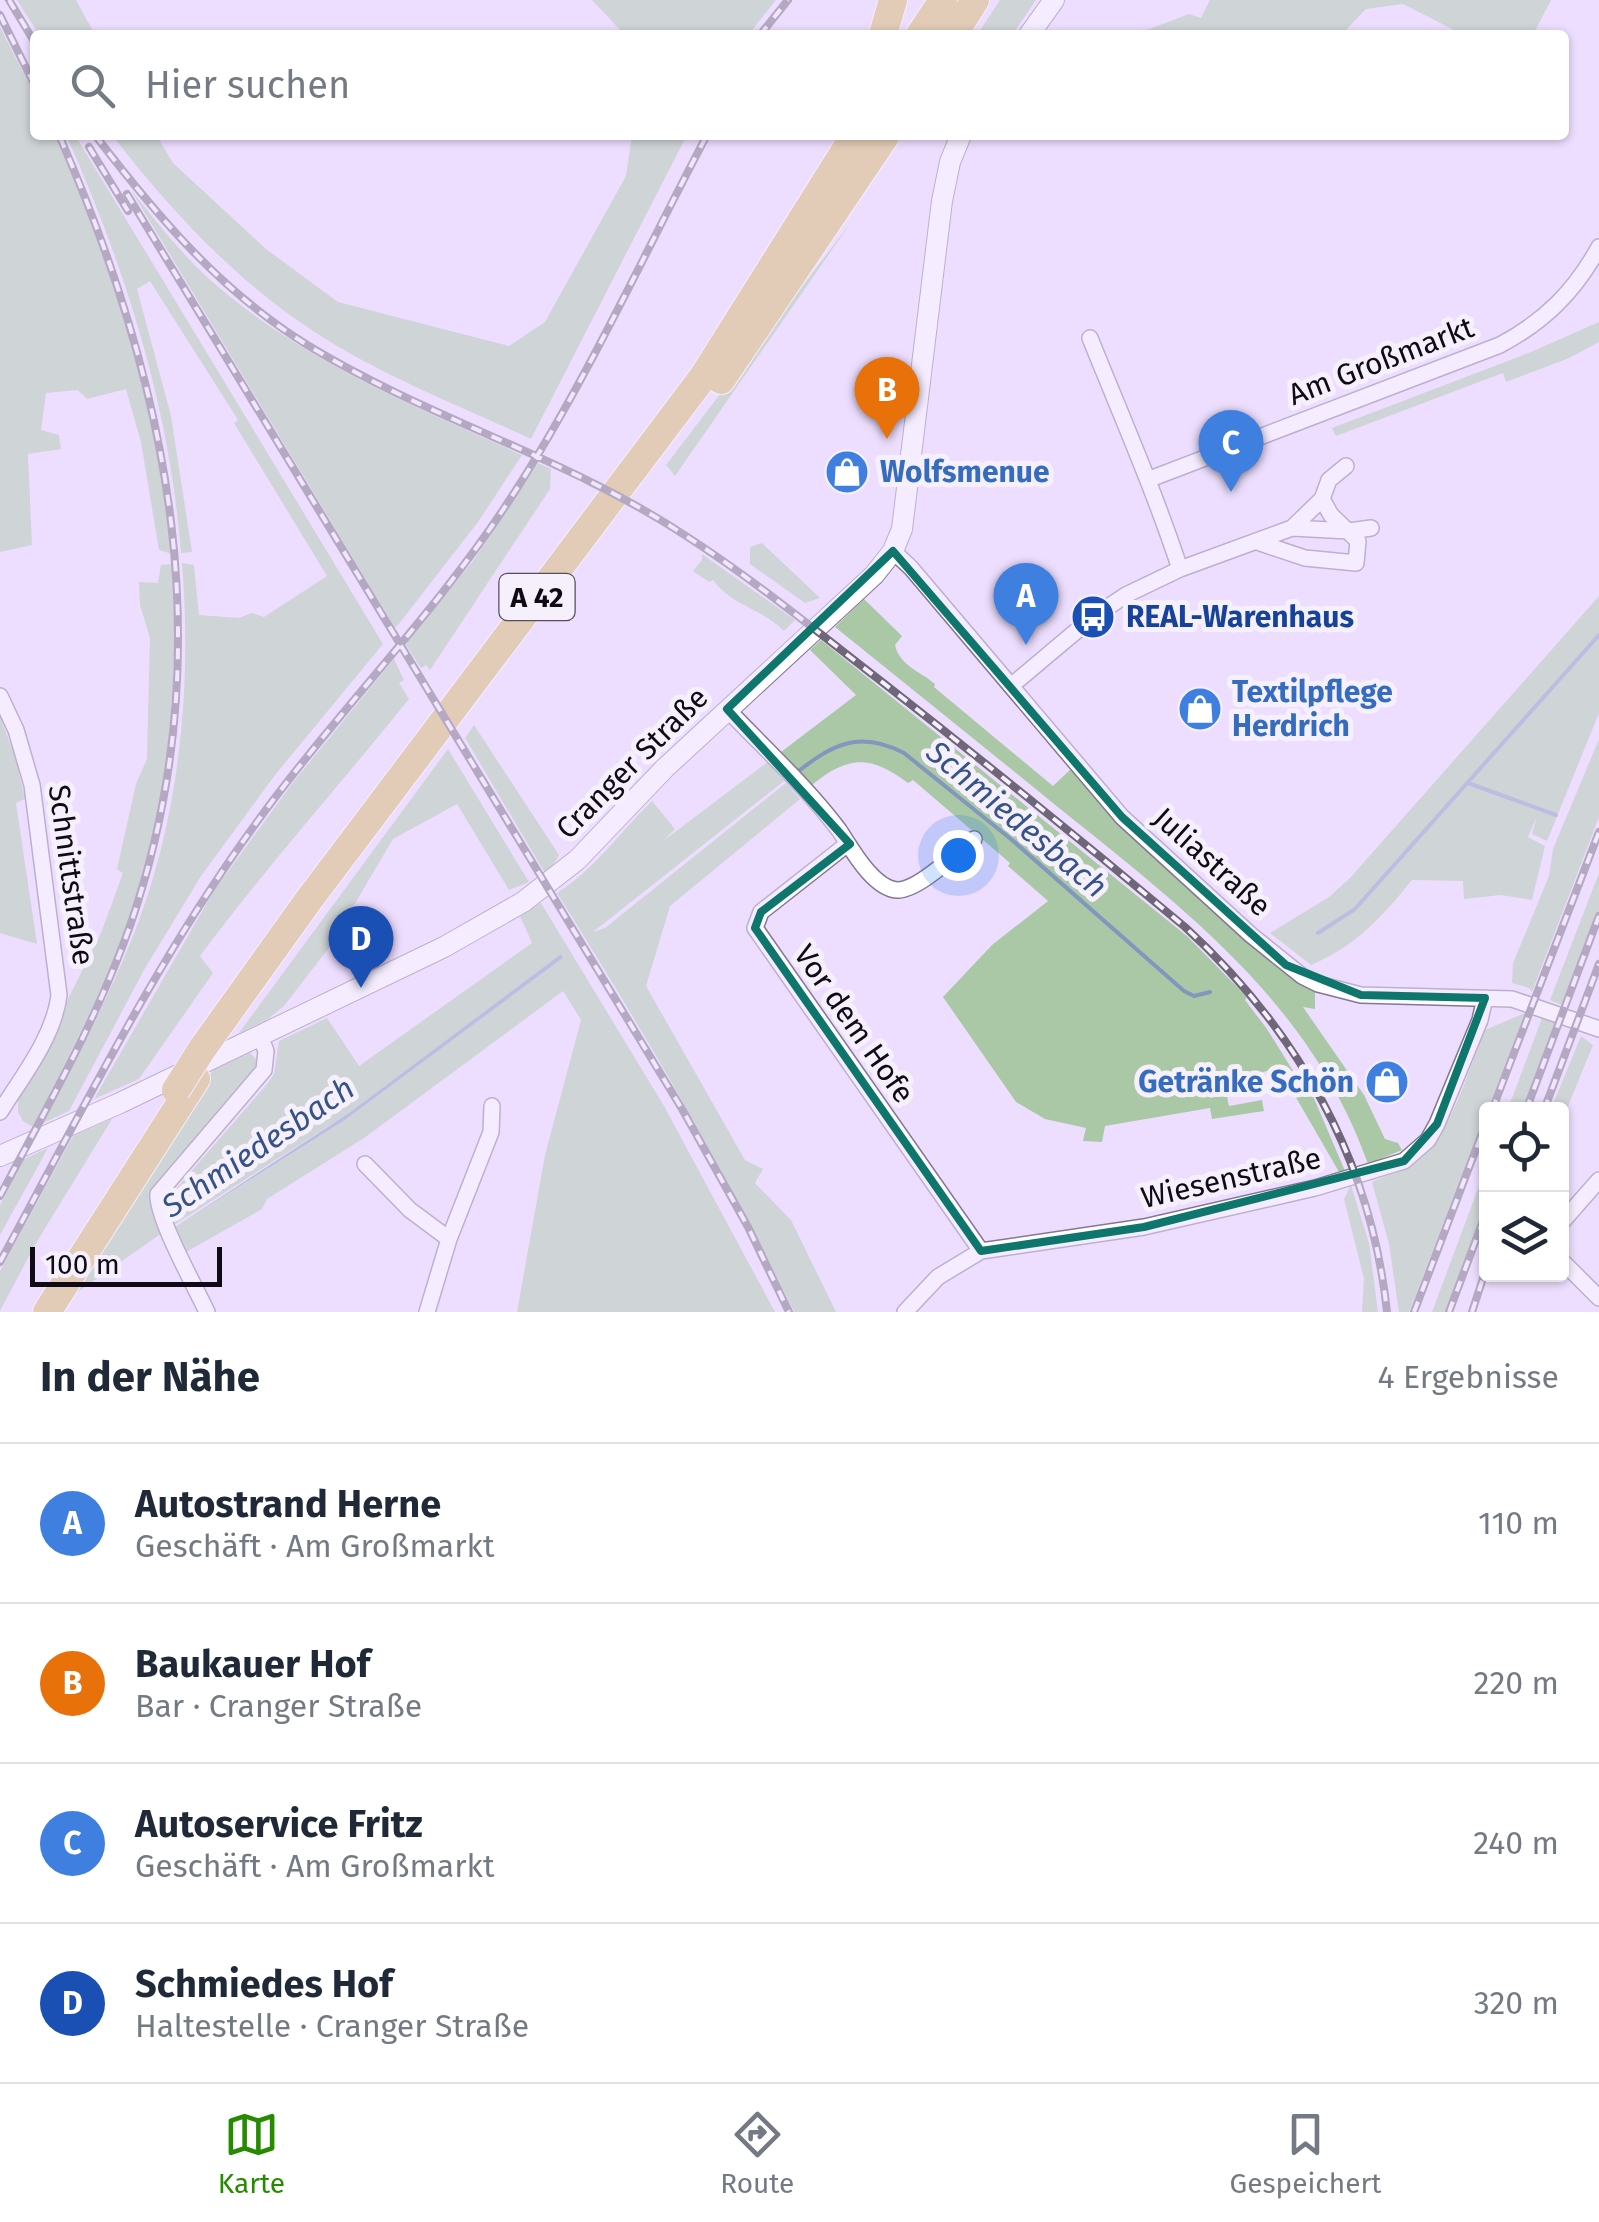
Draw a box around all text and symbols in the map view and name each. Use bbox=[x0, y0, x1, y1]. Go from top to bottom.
search box bbox=[30, 30, 1569, 140]
icon: search bbox=[65, 58, 120, 113]
text: Hier suchen bbox=[145, 62, 350, 108]
street label: Am Großmarkt bbox=[1283, 309, 1479, 413]
pin: B bbox=[854, 356, 920, 439]
pin: C bbox=[1198, 410, 1264, 492]
shop icon: Wolfsmenue bbox=[824, 449, 870, 495]
place label: Wolfsmenue bbox=[880, 454, 1050, 490]
pin: A bbox=[994, 562, 1058, 645]
road number: A 42 bbox=[500, 574, 574, 620]
bus stop icon: REAL-Warenhaus bbox=[1070, 594, 1116, 640]
place label: REAL-Warenhaus bbox=[1126, 599, 1354, 635]
place label: Textilpflege Herdrich bbox=[1232, 674, 1393, 744]
street label: Cranger Straße bbox=[549, 680, 715, 846]
shop icon: Textilpflege Herdrich bbox=[1177, 686, 1223, 732]
water label: Schmiedesbach bbox=[918, 732, 1115, 906]
street label: Schnittstraße bbox=[41, 782, 101, 968]
street label: Juliastraße bbox=[1146, 800, 1278, 924]
your location bbox=[933, 830, 984, 881]
pin: D bbox=[328, 906, 394, 988]
street label: Vor dem Hofe bbox=[786, 938, 922, 1110]
shop icon: Getränke Schön bbox=[1364, 1059, 1410, 1105]
place label: Getränke Schön bbox=[1138, 1064, 1354, 1100]
water label: Schmiedesbach bbox=[154, 1069, 361, 1226]
map controls bbox=[1479, 1102, 1569, 1282]
button: locate bbox=[1479, 1102, 1569, 1192]
street label: Wiesenstraße bbox=[1138, 1140, 1324, 1216]
button: layers bbox=[1479, 1192, 1569, 1282]
scale bar bbox=[30, 1242, 222, 1286]
text: 100 m bbox=[45, 1248, 120, 1281]
text: In der Nähe bbox=[40, 1352, 260, 1402]
text: 4 Ergebnisse bbox=[1377, 1358, 1559, 1396]
text: Autostrand Herne bbox=[135, 1481, 441, 1527]
text: A bbox=[63, 1504, 82, 1542]
text: 110 m bbox=[1478, 1504, 1559, 1542]
text: Geschäft · Am Großmarkt bbox=[135, 1527, 495, 1565]
text: Baukauer Hof bbox=[135, 1641, 370, 1687]
text: B bbox=[63, 1664, 82, 1702]
text: 220 m bbox=[1474, 1664, 1559, 1702]
text: Bar · Cranger Straße bbox=[135, 1687, 422, 1725]
text: Autoservice Fritz bbox=[135, 1801, 423, 1847]
text: C bbox=[63, 1824, 82, 1862]
text: 240 m bbox=[1473, 1824, 1559, 1862]
text: Geschäft · Am Großmarkt bbox=[135, 1847, 495, 1885]
text: Schmiedes Hof bbox=[135, 1961, 393, 2007]
text: D bbox=[62, 1984, 83, 2022]
text: 320 m bbox=[1474, 1984, 1559, 2022]
text: Haltestelle · Cranger Straße bbox=[135, 2007, 529, 2045]
tab: Karte bbox=[218, 2107, 285, 2200]
tab: Route bbox=[720, 2107, 794, 2200]
tab: Gespeichert bbox=[1230, 2107, 1381, 2200]

